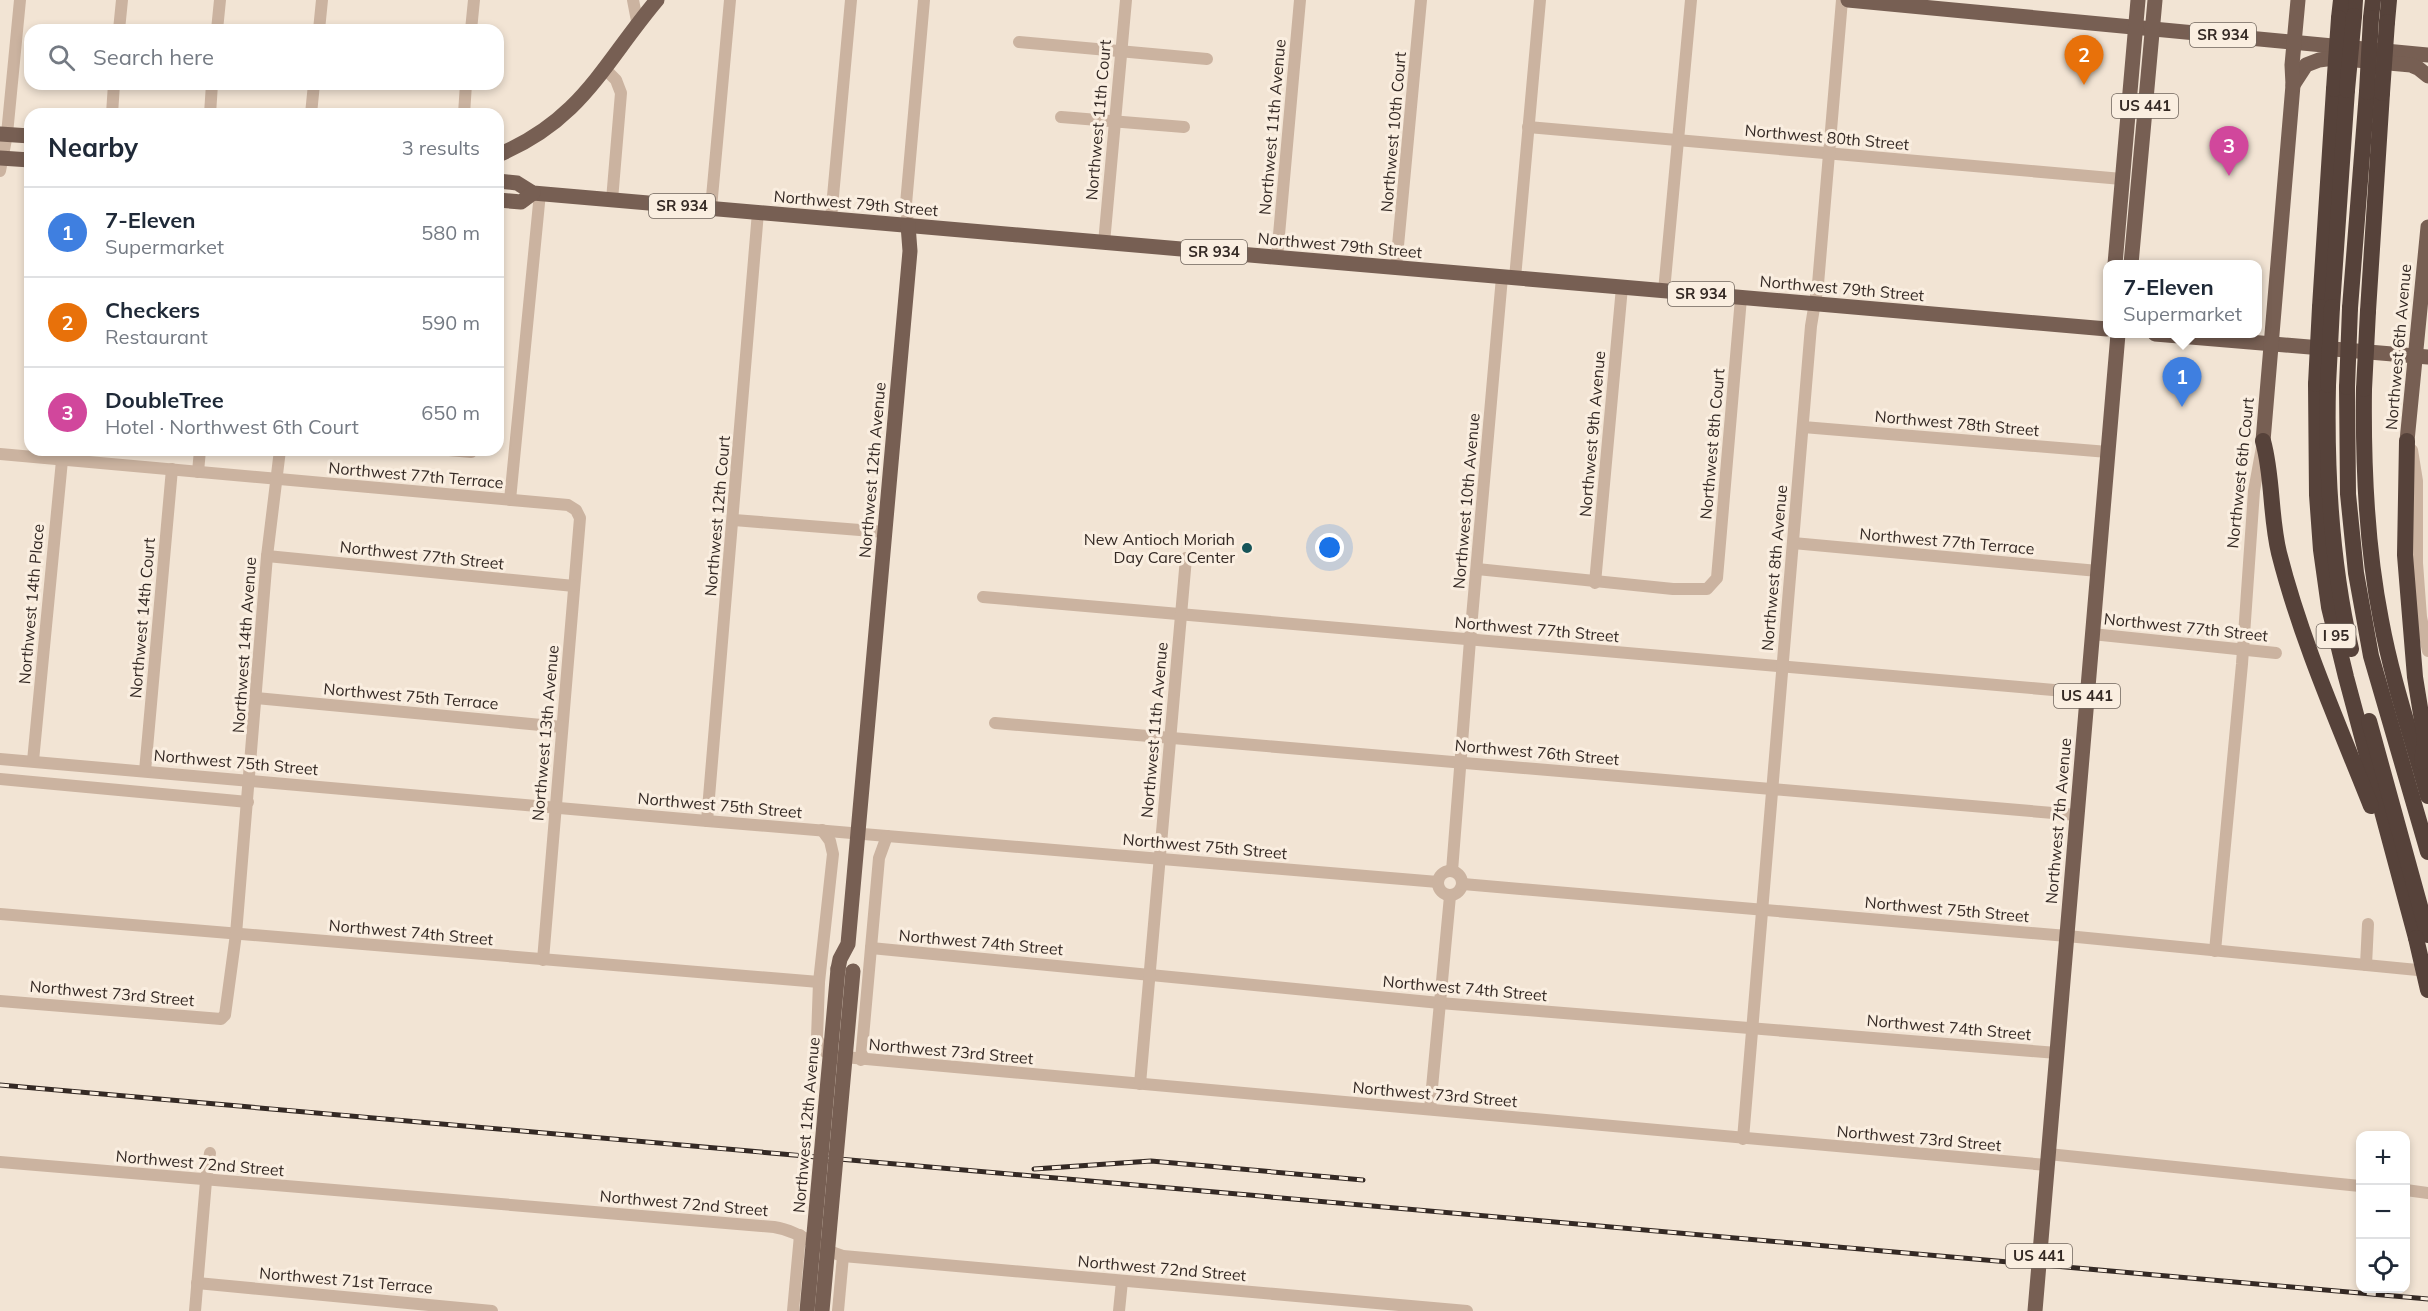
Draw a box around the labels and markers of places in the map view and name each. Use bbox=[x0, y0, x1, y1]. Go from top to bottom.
pin: 2 bbox=[2064, 36, 2104, 85]
pin: 3 bbox=[2210, 126, 2248, 176]
pin: 1 bbox=[2162, 358, 2202, 407]
place label: New Antioch Moriah Day Care Center bbox=[1084, 529, 1235, 567]
marker: New Antioch Moriah Day Care Center bbox=[1240, 541, 1254, 555]

